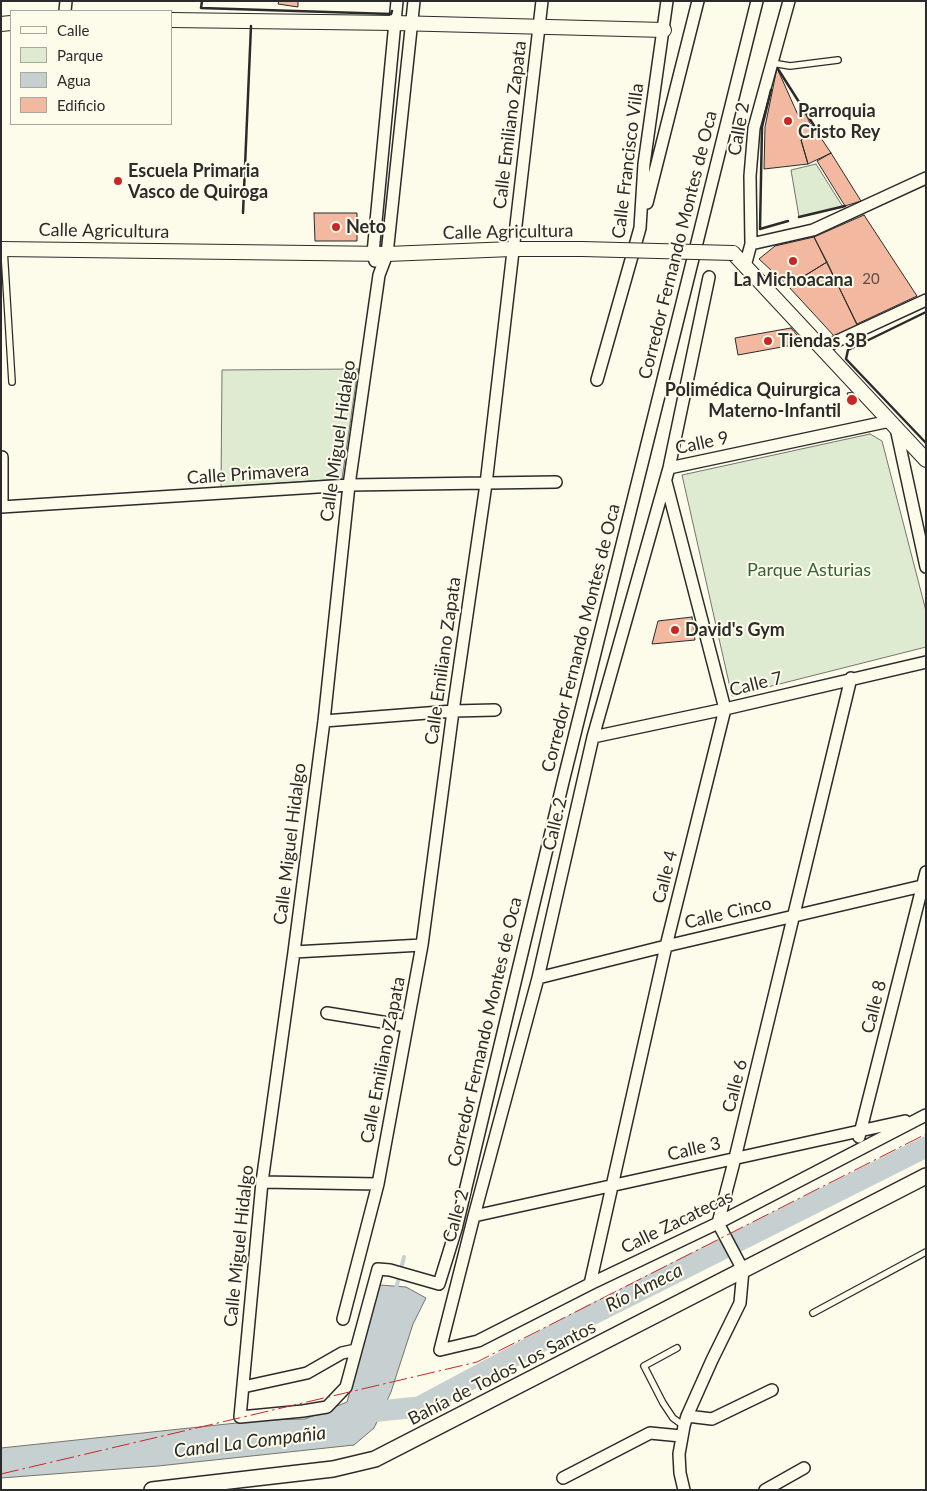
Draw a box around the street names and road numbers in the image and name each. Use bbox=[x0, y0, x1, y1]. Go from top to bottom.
street label: Calle Emiliano Zapata bbox=[489, 40, 531, 210]
street label: Calle Francisco Villa bbox=[608, 82, 648, 240]
street label: Calle 2 bbox=[724, 101, 754, 157]
street label: Corredor Fernando Montes de Oca bbox=[634, 108, 722, 382]
street label: Calle Agricultura bbox=[38, 219, 170, 243]
street label: Calle Agricultura bbox=[442, 220, 574, 244]
street label: Calle Miguel Hidalgo bbox=[316, 359, 360, 523]
street label: Calle 9 bbox=[673, 427, 731, 459]
street label: Calle Primavera bbox=[186, 459, 310, 489]
street label: Corredor Fernando Montes de Oca bbox=[537, 501, 625, 775]
street label: Calle Emiliano Zapata bbox=[421, 576, 465, 746]
street label: Calle 7 bbox=[727, 667, 785, 701]
street label: Calle Miguel Hidalgo bbox=[269, 762, 311, 926]
street label: Calle 2 bbox=[538, 795, 572, 853]
street label: Calle 4 bbox=[648, 848, 682, 906]
street label: Calle Cinco bbox=[682, 893, 774, 933]
street label: Corredor Fernando Montes de Oca bbox=[443, 895, 527, 1169]
street label: Calle Emiliano Zapata bbox=[356, 975, 410, 1145]
street label: Calle 8 bbox=[857, 978, 891, 1036]
street label: Calle 6 bbox=[718, 1057, 752, 1115]
street label: Calle 3 bbox=[665, 1132, 723, 1166]
street label: Calle Miguel Hidalgo bbox=[220, 1164, 258, 1328]
street label: Calle Zacatecas bbox=[617, 1186, 737, 1258]
street label: Calle 2 bbox=[439, 1187, 473, 1245]
street label: Bahía de Todos Los Santos bbox=[404, 1316, 600, 1430]

